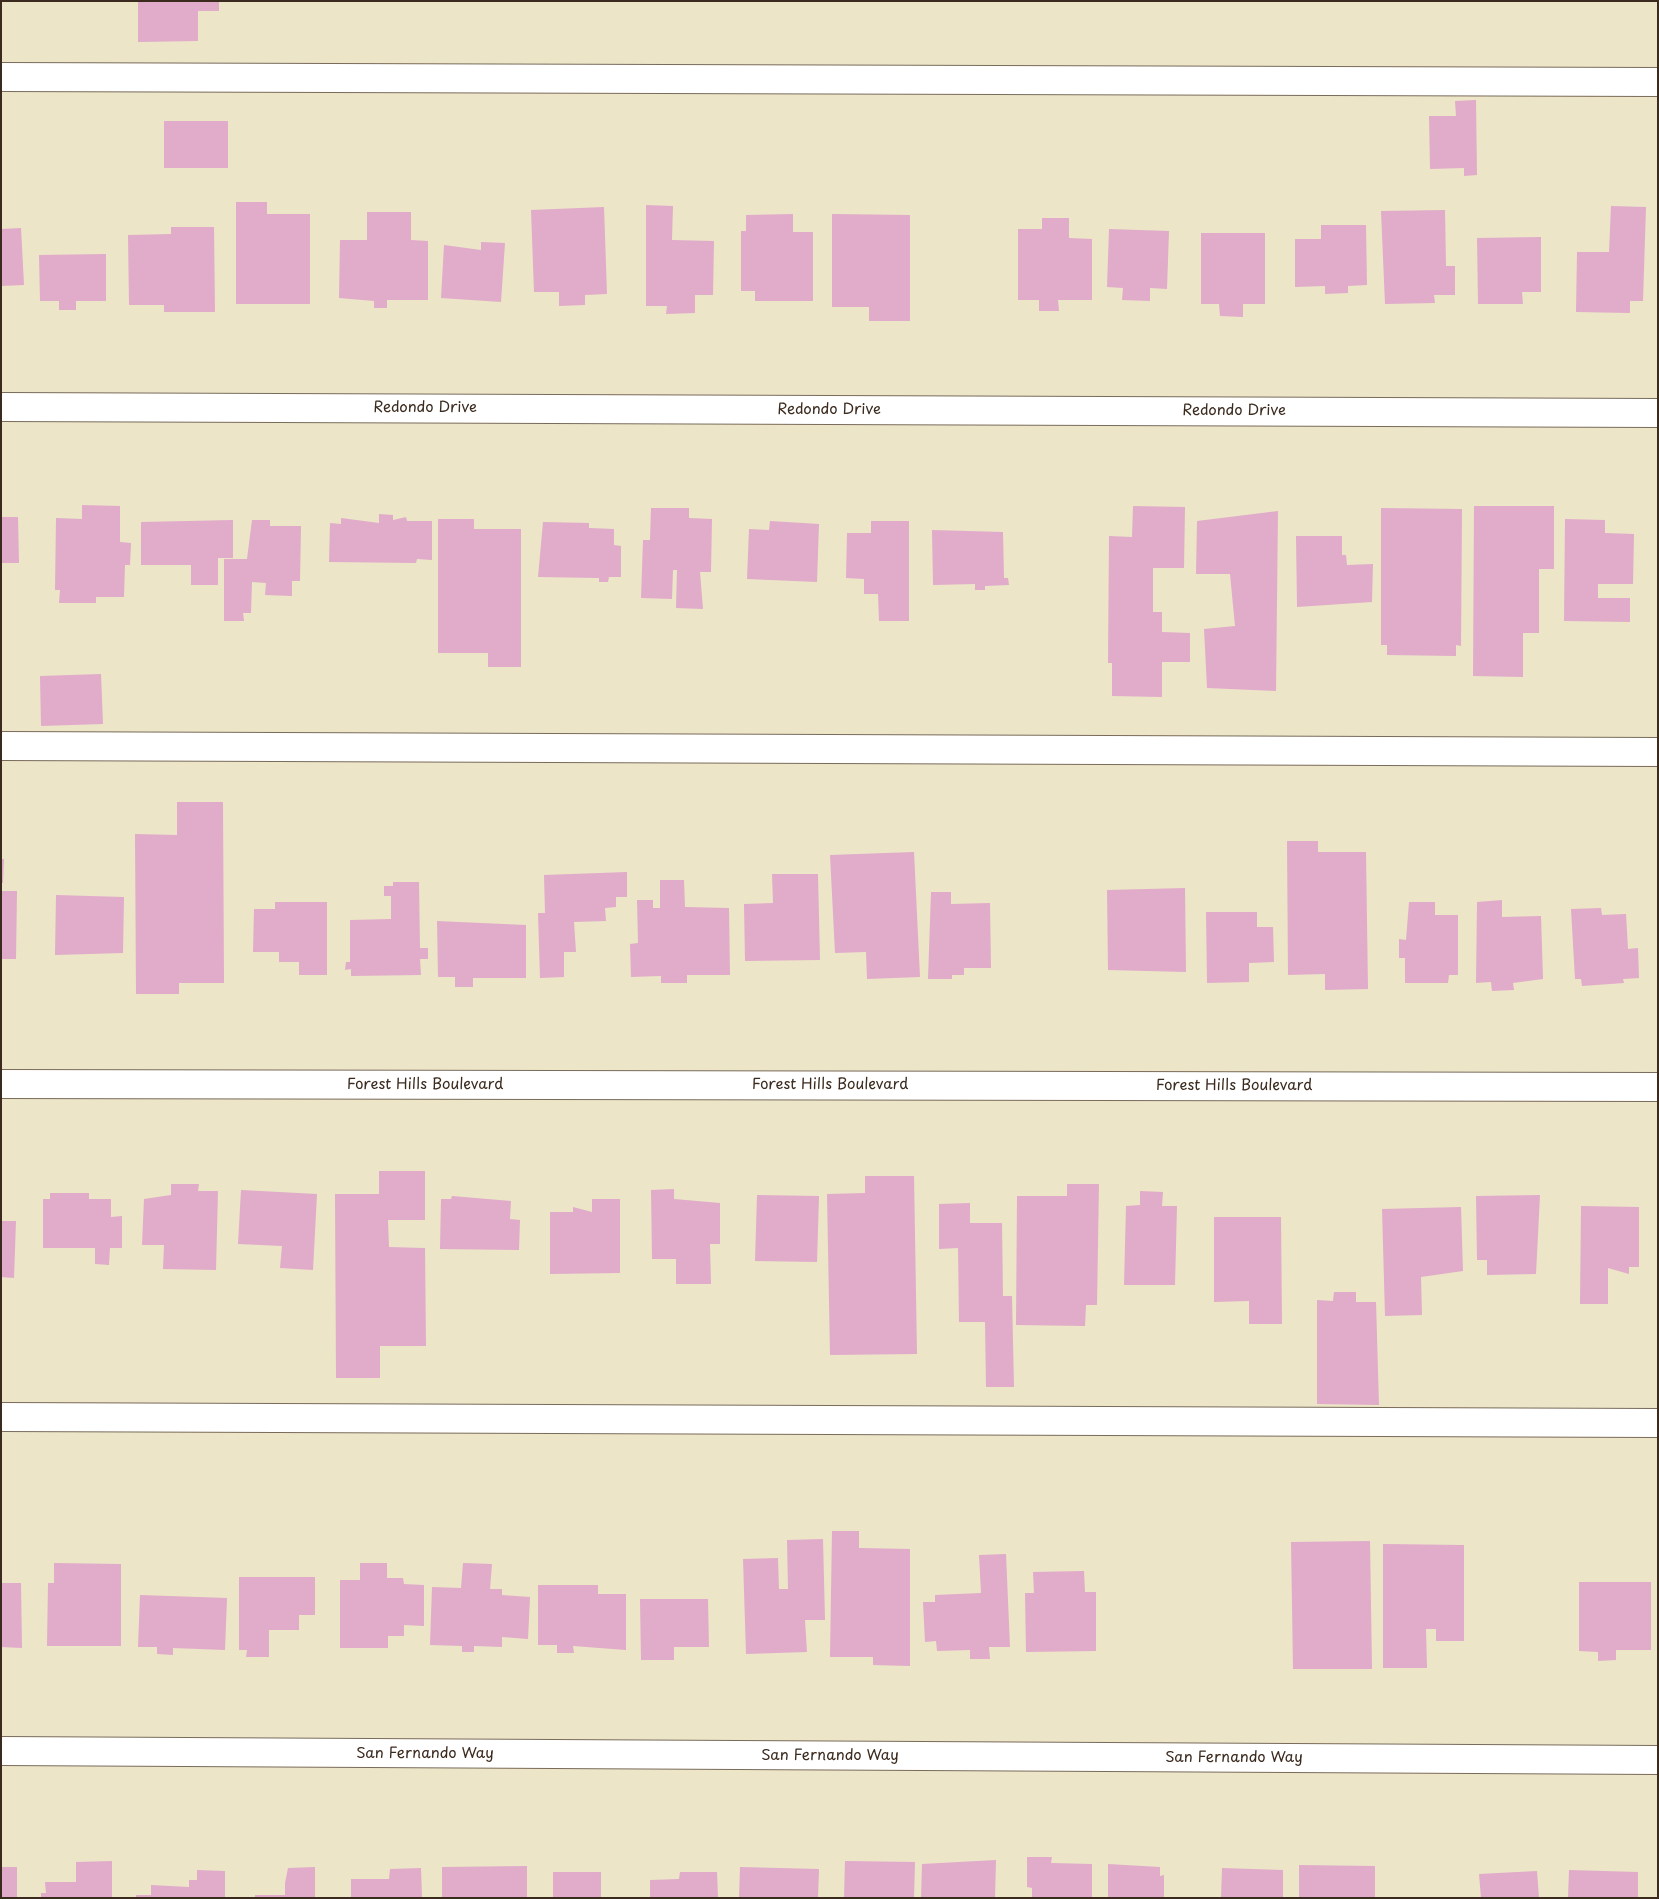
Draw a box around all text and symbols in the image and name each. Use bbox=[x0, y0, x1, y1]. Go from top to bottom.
street label: Redondo Drive bbox=[373, 399, 477, 417]
street label: Redondo Drive bbox=[777, 401, 881, 419]
street label: Redondo Drive bbox=[1182, 402, 1286, 420]
street label: Forest Hills Boulevard bbox=[347, 1076, 503, 1094]
street label: Forest Hills Boulevard bbox=[752, 1076, 908, 1094]
street label: Forest Hills Boulevard bbox=[1156, 1077, 1312, 1095]
street label: San Fernando Way bbox=[356, 1745, 494, 1763]
street label: San Fernando Way bbox=[761, 1747, 899, 1765]
street label: San Fernando Way bbox=[1165, 1749, 1303, 1767]

